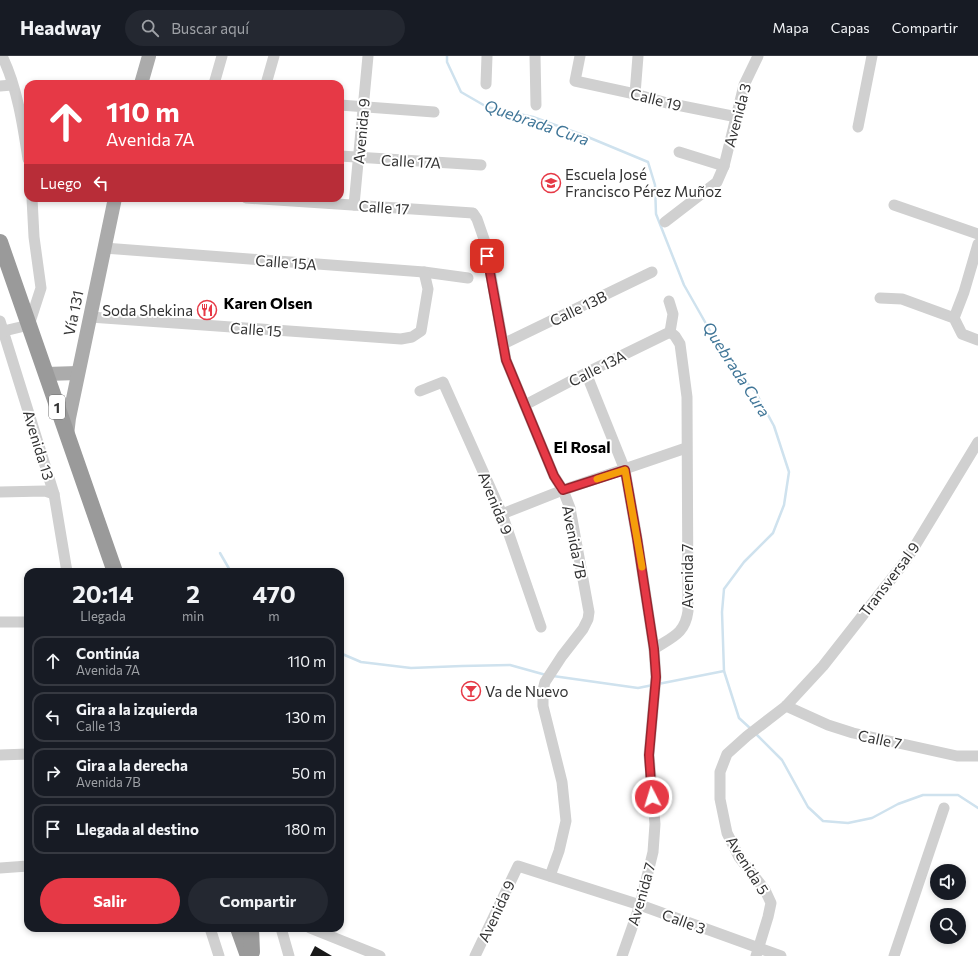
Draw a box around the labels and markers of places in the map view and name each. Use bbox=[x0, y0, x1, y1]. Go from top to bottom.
place label: Escuela José Francisco Pérez Muñoz bbox=[565, 165, 722, 200]
school or university icon: Escuela José Francisco Pérez Muñoz bbox=[540, 172, 562, 194]
pin bbox=[470, 239, 504, 273]
restaurant icon: Soda Shekina bbox=[196, 299, 218, 321]
place label: Soda Shekina bbox=[102, 301, 193, 319]
bar icon: Va de Nuevo bbox=[460, 680, 482, 702]
place label: Va de Nuevo bbox=[485, 682, 569, 700]

